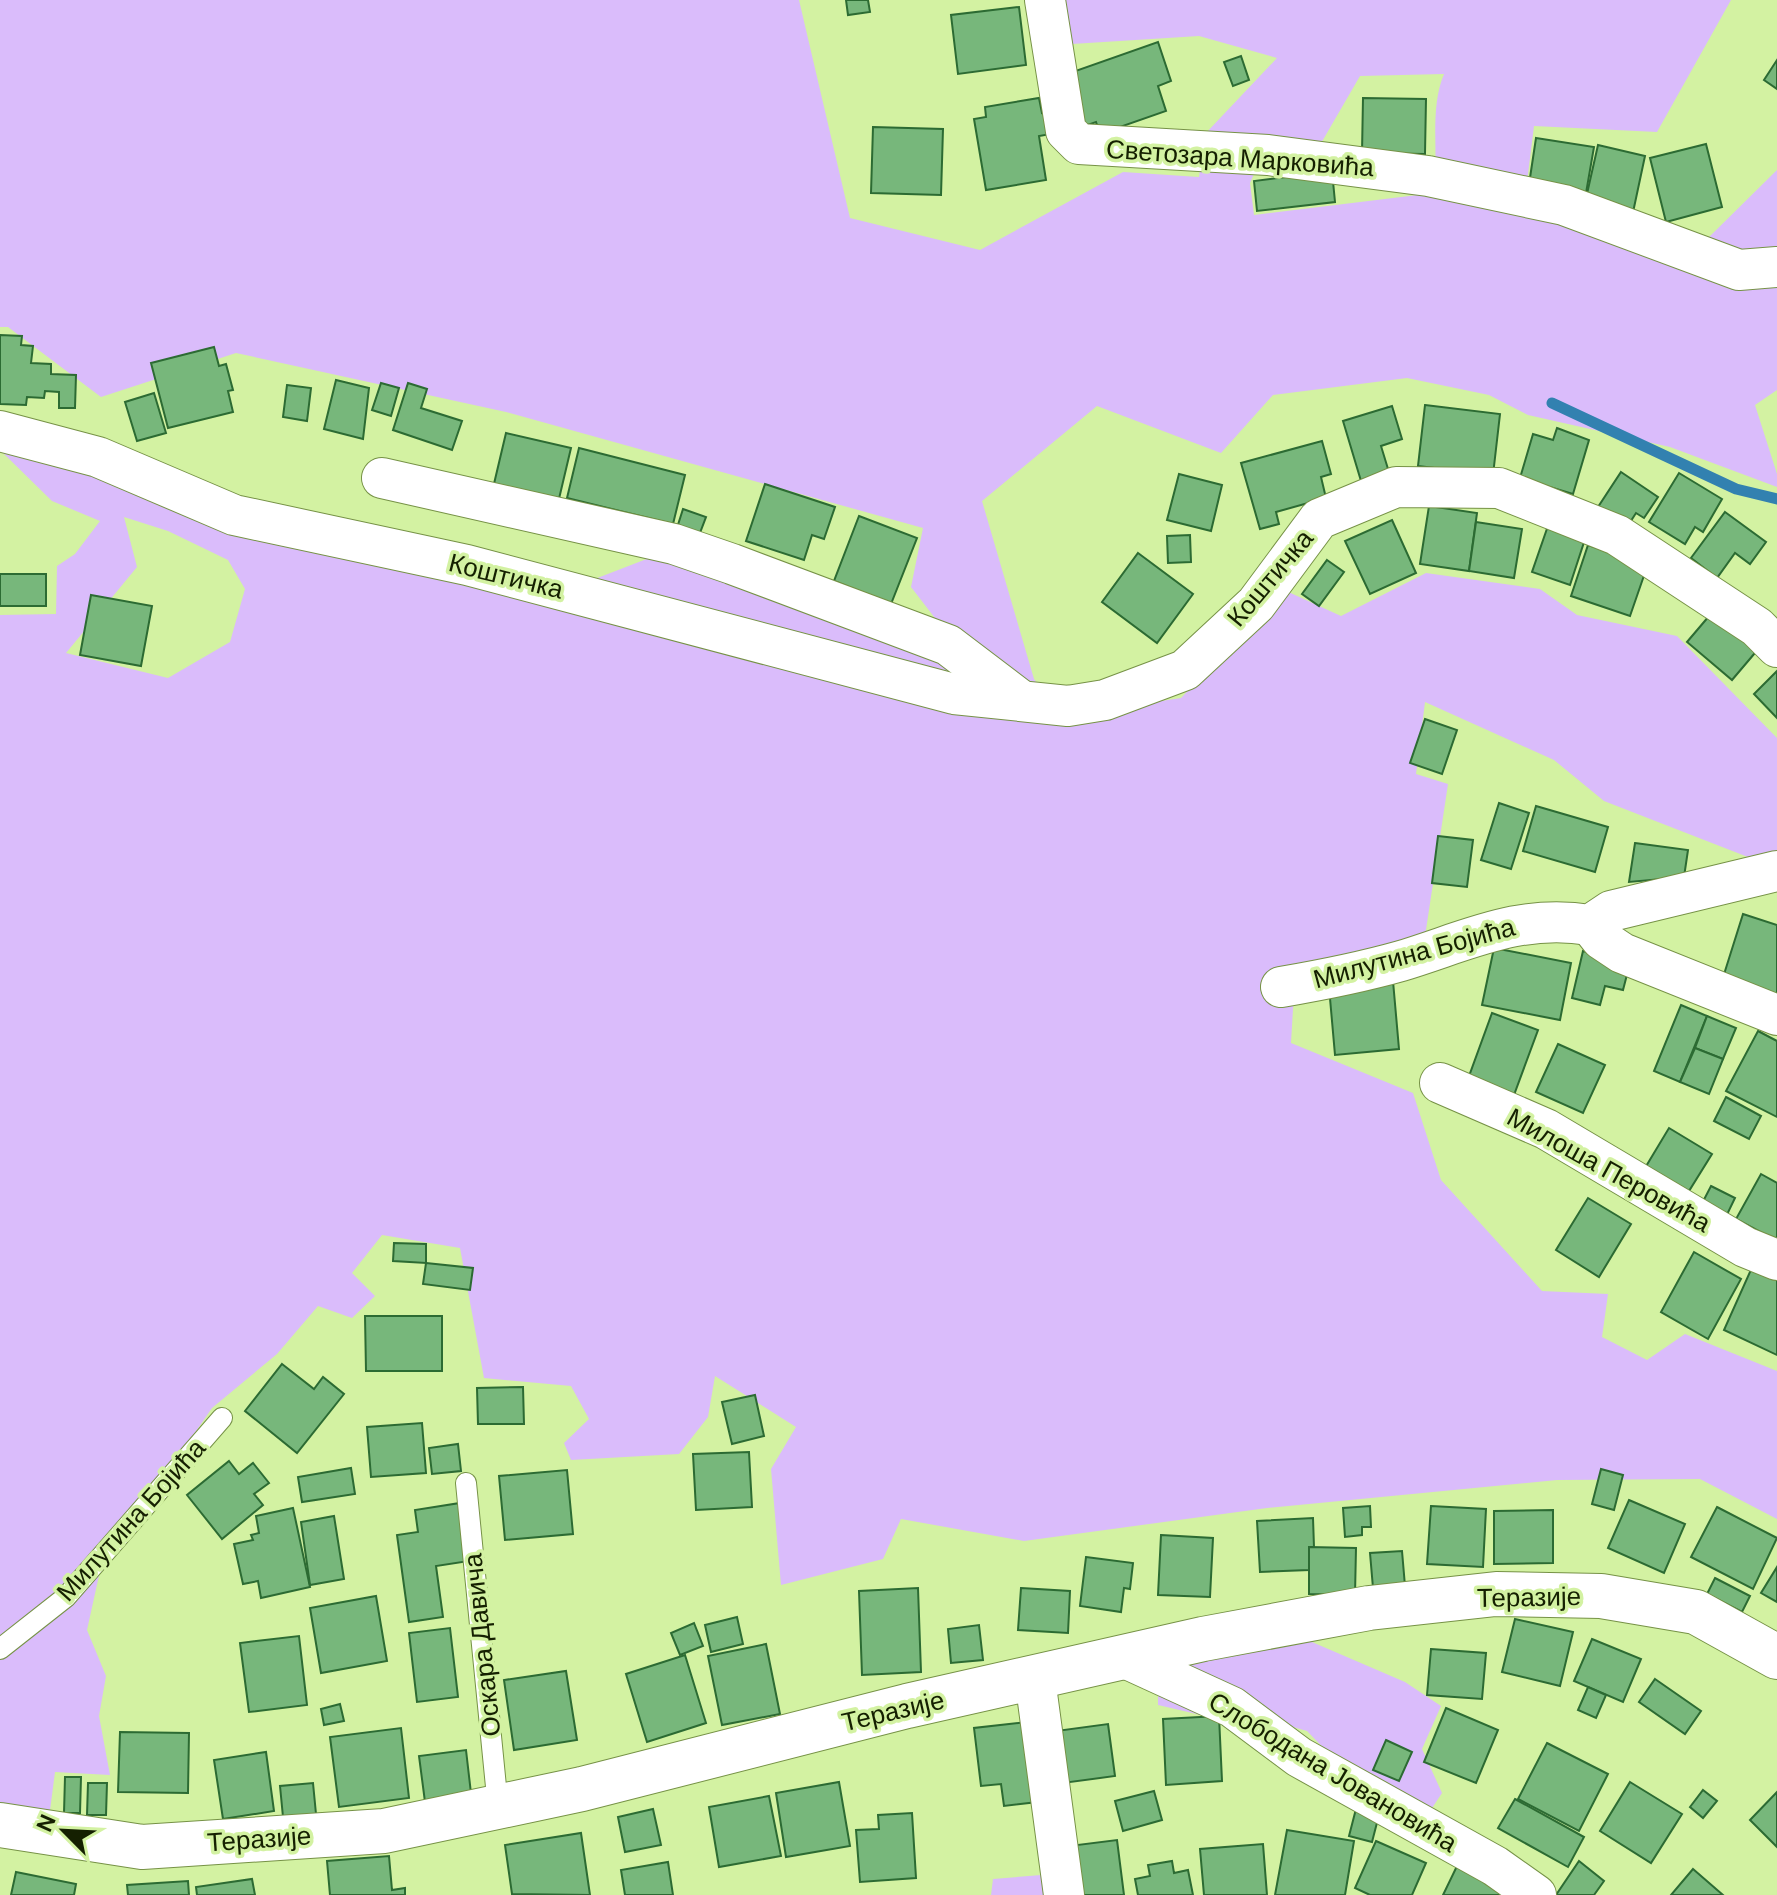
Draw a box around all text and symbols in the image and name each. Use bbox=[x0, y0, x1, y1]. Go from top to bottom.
street label: Светозара Марковића bbox=[1105, 132, 1375, 184]
street label: Коштичка bbox=[1219, 522, 1321, 634]
street label: Коштичка bbox=[445, 545, 567, 607]
street label: Милутина Бојића bbox=[1309, 910, 1519, 996]
street label: Милоша Перовића bbox=[1501, 1100, 1717, 1240]
street label: Милутина Бојића bbox=[49, 1431, 213, 1608]
street label: Оскара Давича bbox=[455, 1551, 509, 1738]
street label: Теразије bbox=[1477, 1579, 1581, 1615]
street label: Теразије bbox=[838, 1683, 948, 1739]
street label: Слободана Јовановића bbox=[1202, 1684, 1464, 1860]
north arrow bbox=[24, 1791, 104, 1871]
text: N bbox=[30, 1810, 63, 1836]
street label: Теразије bbox=[206, 1818, 312, 1860]

